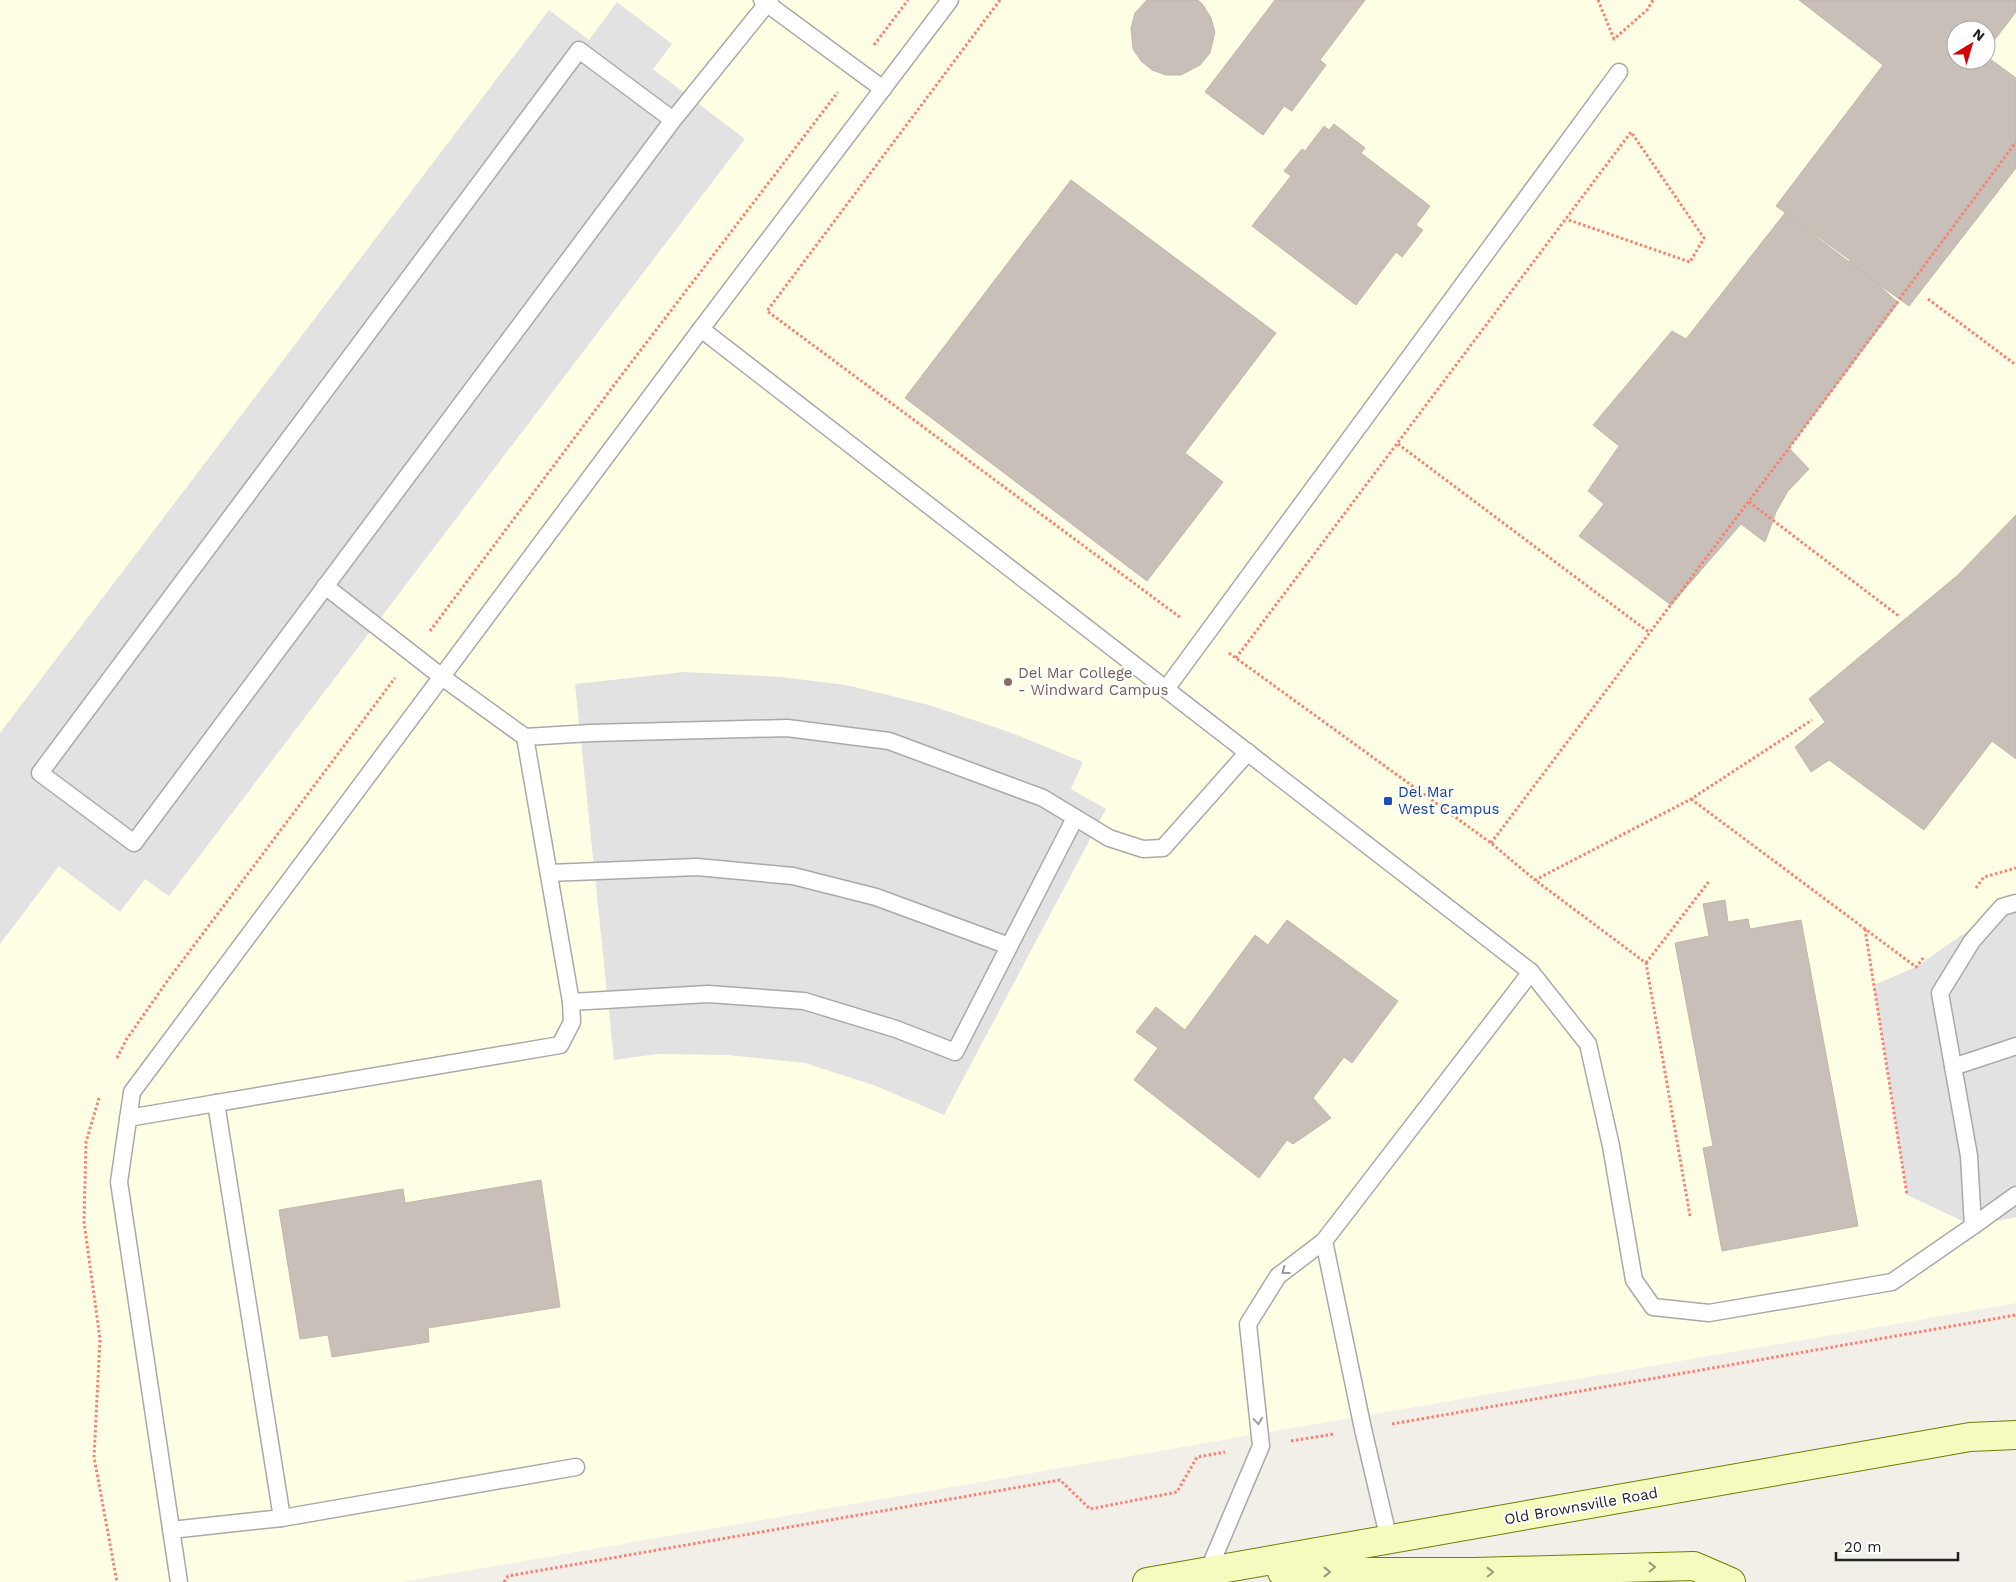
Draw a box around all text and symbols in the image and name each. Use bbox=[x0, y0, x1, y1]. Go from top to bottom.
north arrow bbox=[1946, 20, 1996, 70]
text: N bbox=[1970, 25, 1988, 44]
place label: Del Mar College - Windward Campus bbox=[1018, 664, 1169, 699]
marker: Del Mar College - Windward Campus bbox=[1002, 676, 1014, 688]
place label: Del Mar West Campus bbox=[1398, 783, 1500, 818]
marker: Del Mar West Campus bbox=[1382, 795, 1394, 807]
one-way arrow bbox=[1282, 1265, 1291, 1273]
one-way arrow bbox=[1252, 1417, 1263, 1425]
street label: Old Brownsville Road bbox=[1503, 1484, 1659, 1528]
scale bar bbox=[1836, 1530, 1958, 1562]
text: 20 m bbox=[1844, 1538, 1882, 1556]
one-way arrow bbox=[1648, 1562, 1656, 1573]
one-way arrow bbox=[1486, 1566, 1494, 1577]
one-way arrow bbox=[1324, 1567, 1331, 1577]

